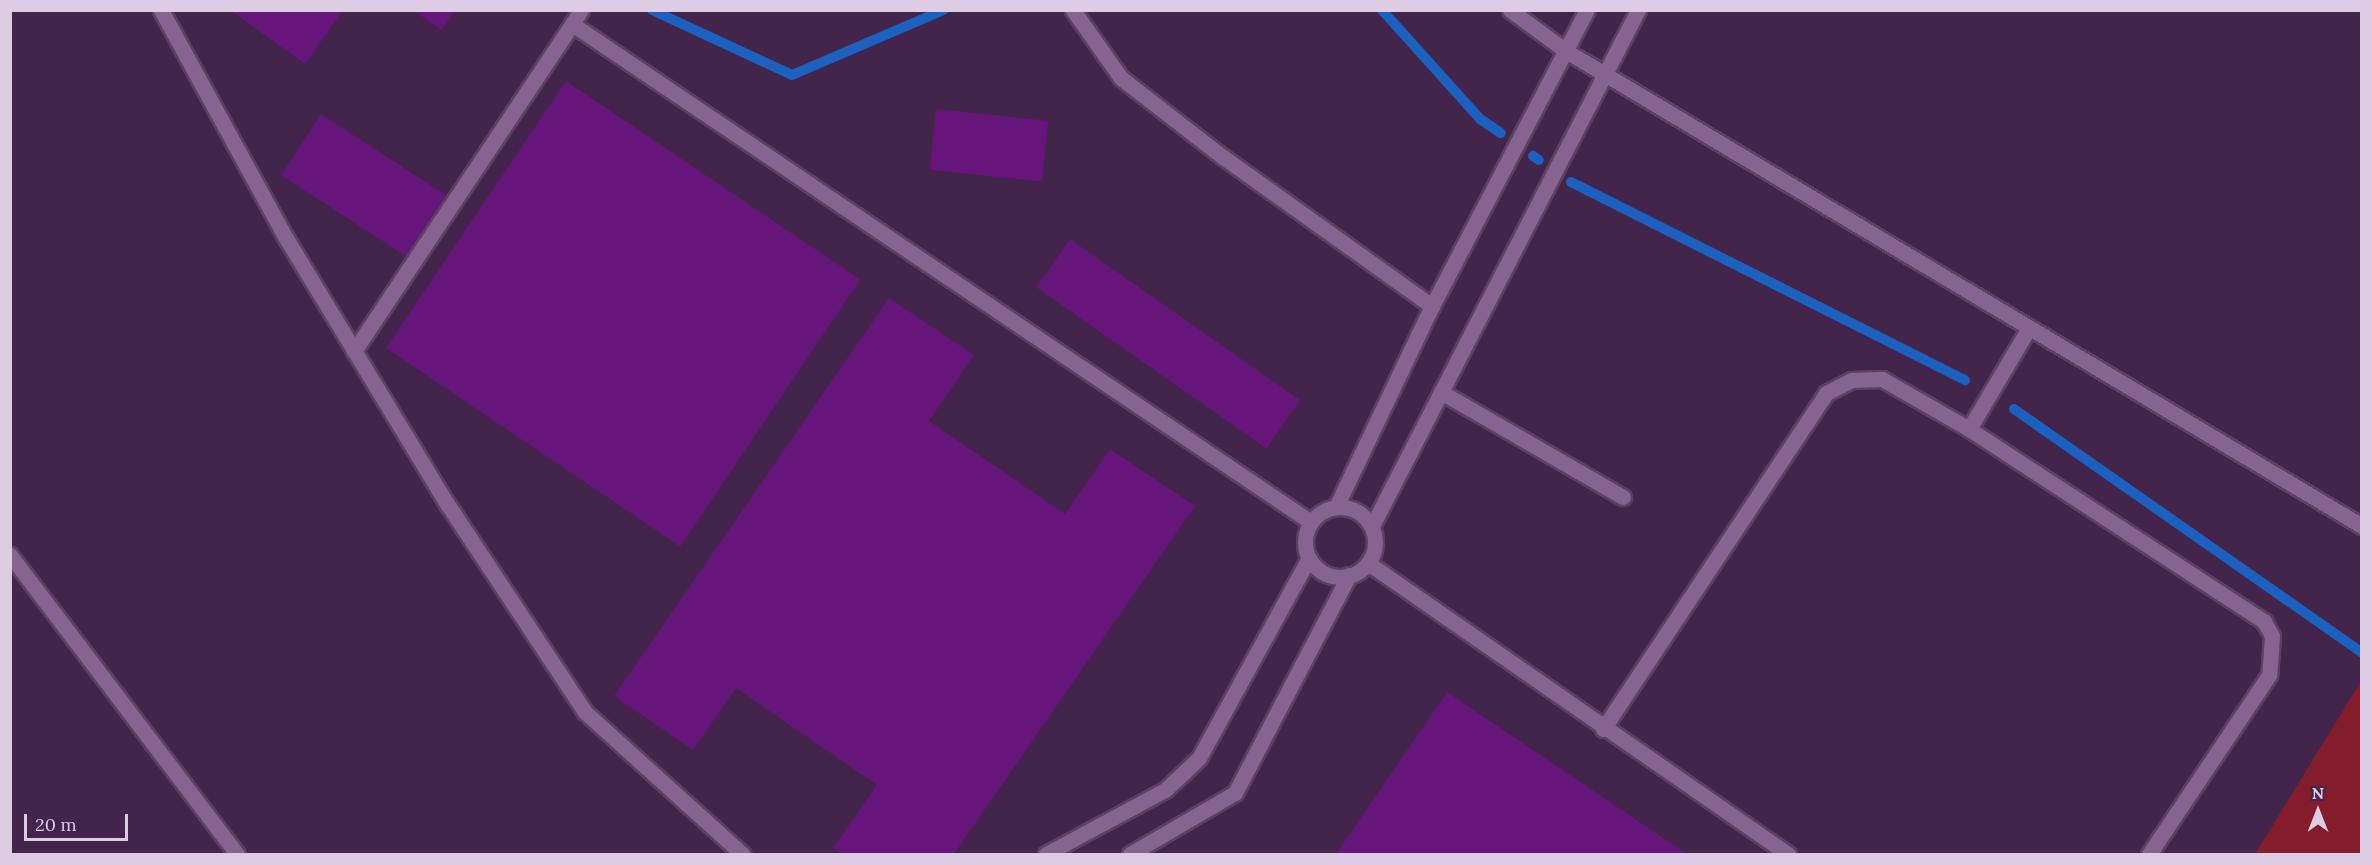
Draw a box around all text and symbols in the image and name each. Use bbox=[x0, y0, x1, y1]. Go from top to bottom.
north arrow bbox=[2288, 781, 2348, 841]
text: N bbox=[2312, 783, 2324, 803]
scale bar bbox=[27, 802, 130, 840]
text: 20 m bbox=[35, 813, 77, 836]

